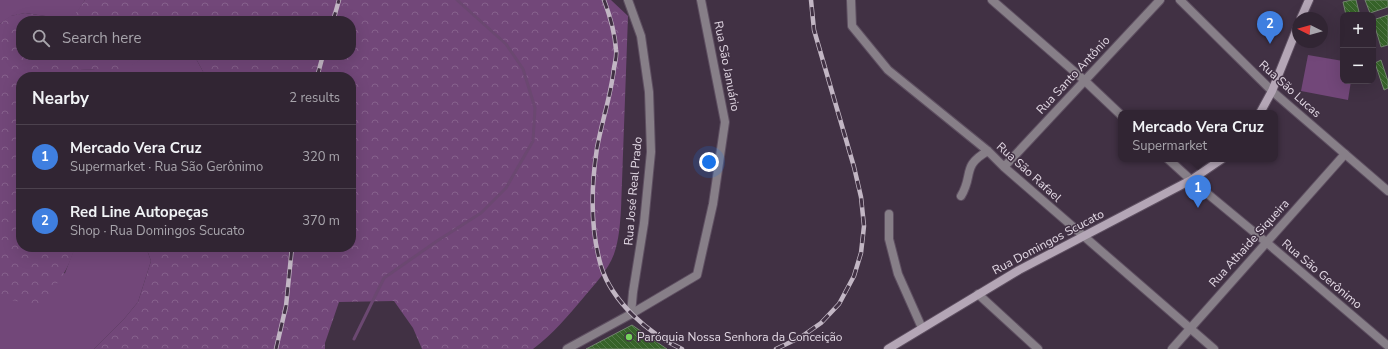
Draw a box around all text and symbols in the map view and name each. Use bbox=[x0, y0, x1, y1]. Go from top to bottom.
pin: 2 bbox=[1257, 11, 1283, 44]
north arrow bbox=[1292, 12, 1328, 48]
map controls bbox=[1340, 12, 1376, 84]
button: + bbox=[1340, 12, 1376, 48]
search box bbox=[16, 16, 356, 60]
street label: Rua São Januário bbox=[710, 20, 744, 113]
icon: search bbox=[30, 27, 52, 49]
text: Search here bbox=[62, 28, 142, 48]
street label: Rua Santo Antônio bbox=[1033, 32, 1114, 118]
button: − bbox=[1340, 48, 1376, 84]
street label: Rua São Lucas bbox=[1255, 57, 1325, 121]
text: Nearby bbox=[32, 87, 89, 110]
text: 2 results bbox=[289, 89, 340, 107]
popup bbox=[1118, 110, 1278, 162]
text: Mercado Vera Cruz bbox=[1132, 117, 1264, 137]
street label: Rua José Real Prado bbox=[620, 136, 646, 246]
text: Supermarket bbox=[1132, 137, 1207, 155]
text: Mercado Vera Cruz bbox=[70, 138, 202, 158]
street label: Rua São Rafael bbox=[993, 139, 1065, 206]
text: 1 bbox=[41, 148, 49, 166]
text: 320 m bbox=[302, 148, 340, 166]
your location bbox=[699, 152, 719, 172]
text: Supermarket · Rua São Gerônimo bbox=[70, 158, 263, 176]
pin: 1 bbox=[1185, 175, 1211, 208]
street label: Rua Athaide Siqueira bbox=[1205, 196, 1293, 290]
text: Red Line Autopeças bbox=[70, 202, 208, 222]
street label: Rua Domingos Scucato bbox=[989, 206, 1107, 278]
text: 2 bbox=[41, 212, 49, 230]
text: 370 m bbox=[302, 212, 340, 230]
text: Shop · Rua Domingos Scucato bbox=[70, 222, 245, 240]
street label: Rua São Gerônimo bbox=[1278, 236, 1366, 313]
place label: Paróquia Nossa Senhora da Conceição bbox=[637, 329, 843, 345]
marker: Paróquia Nossa Senhora da Conceição bbox=[624, 332, 634, 342]

